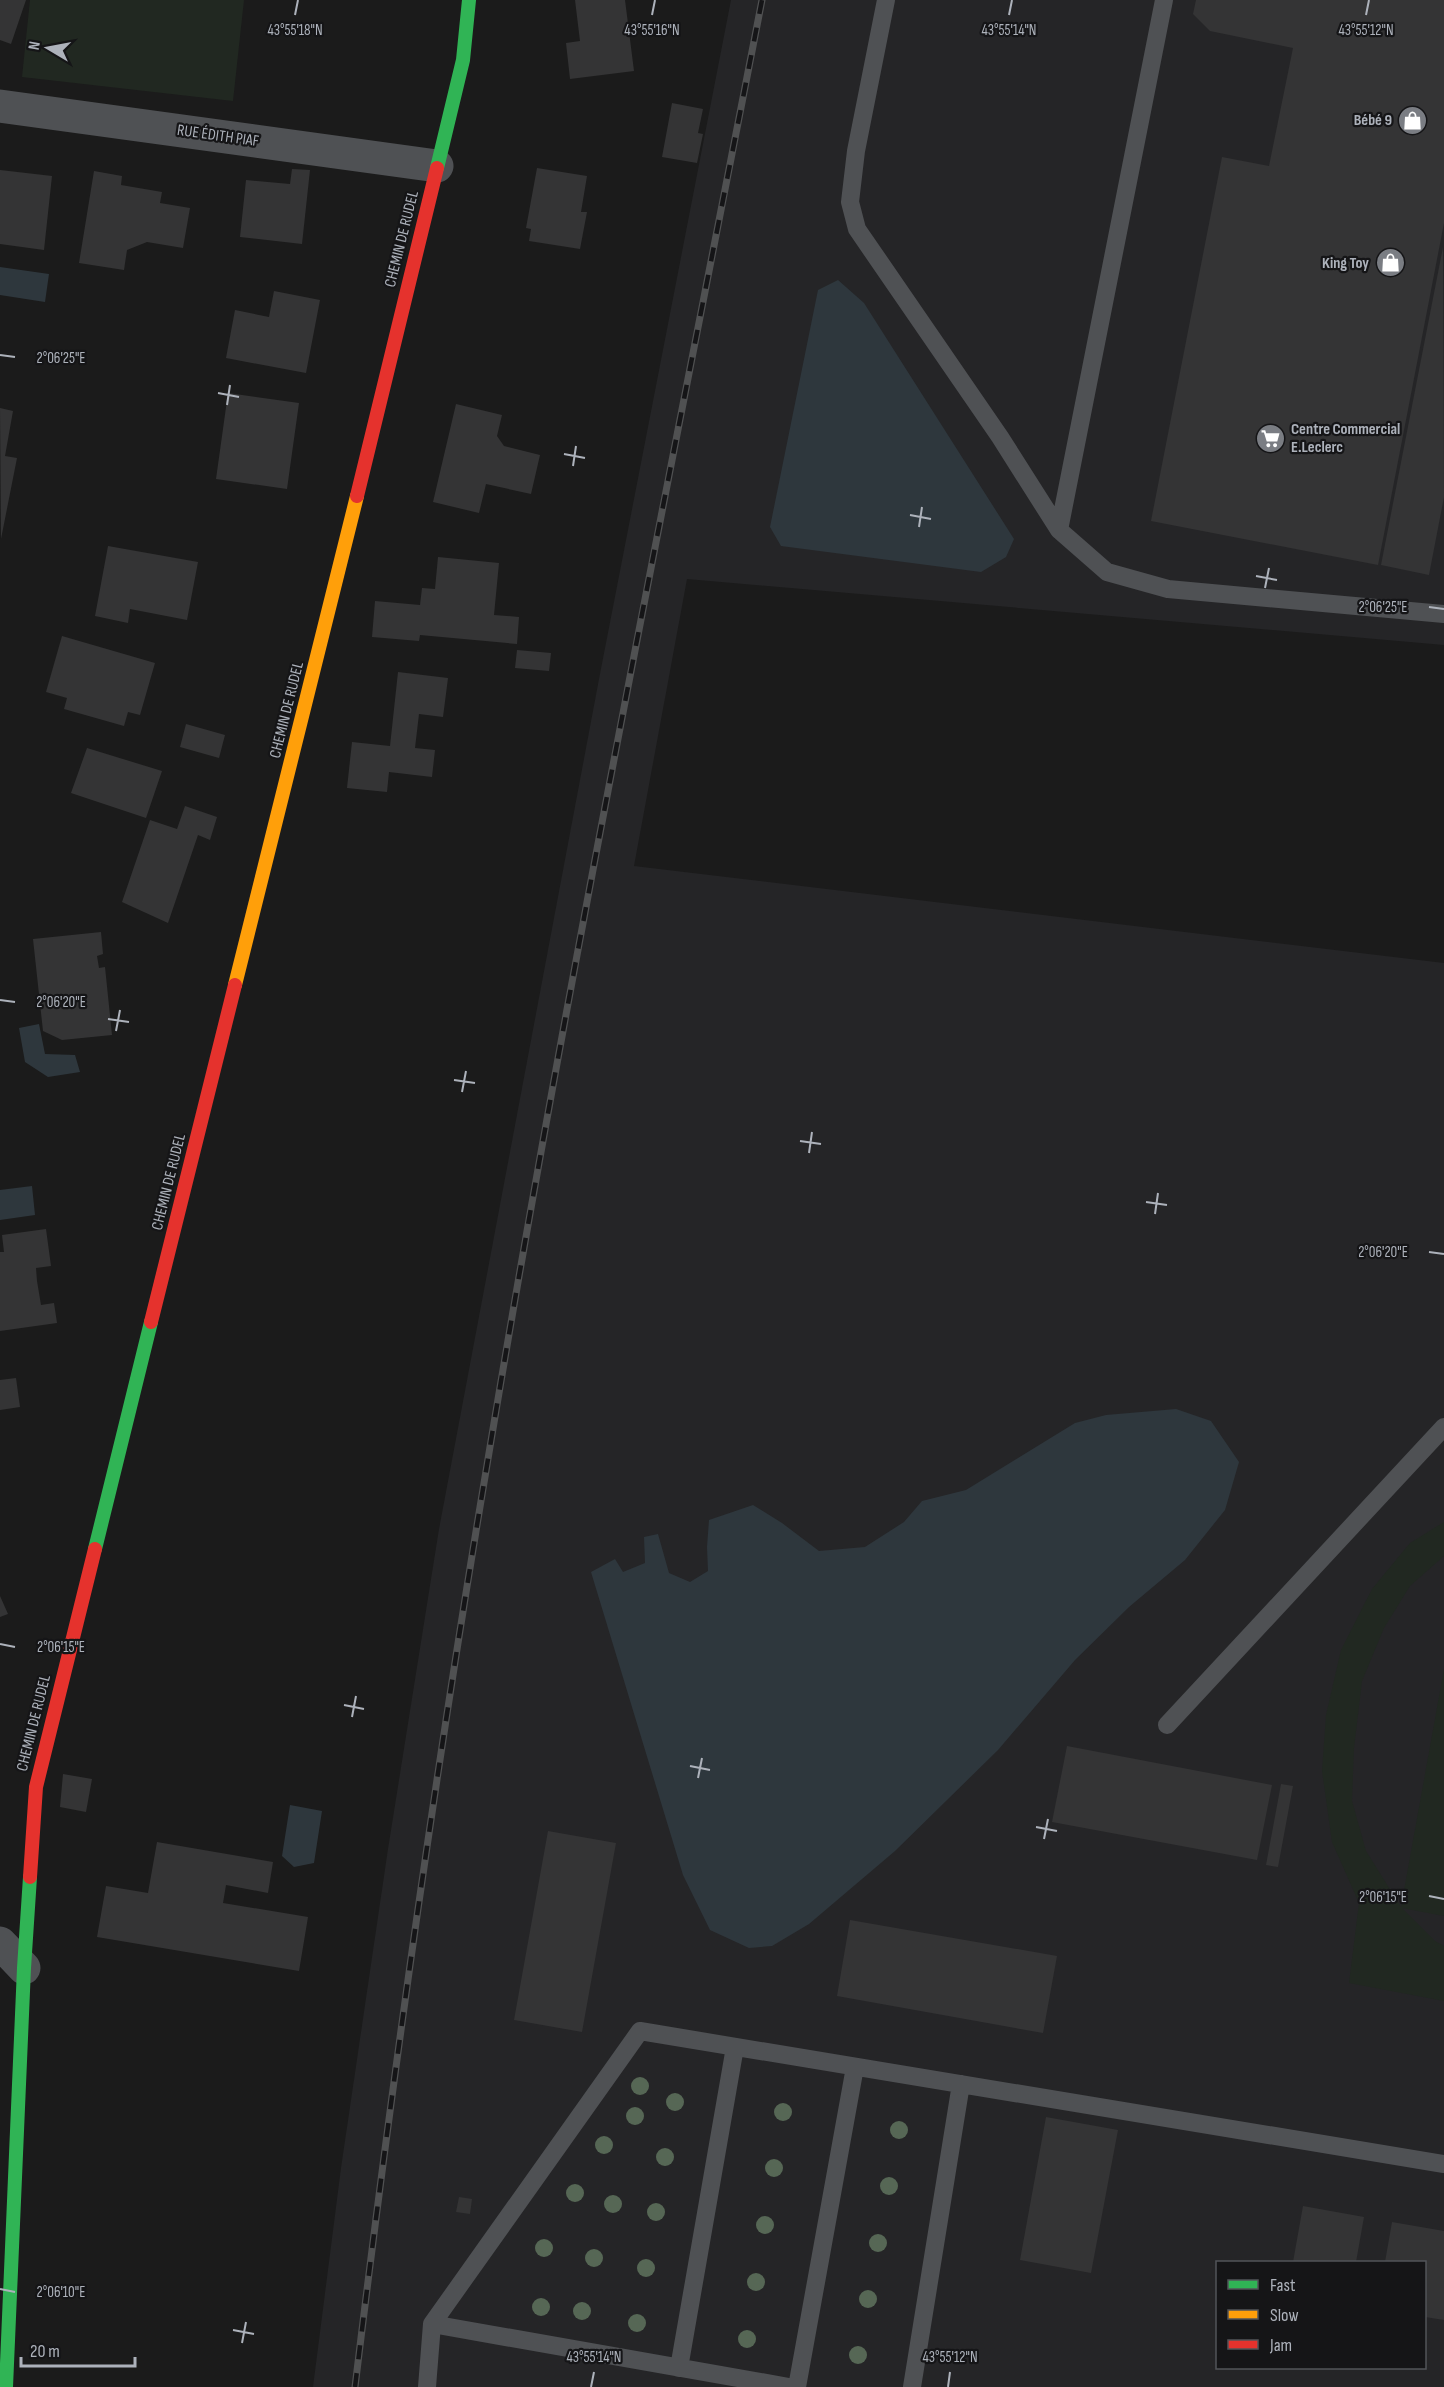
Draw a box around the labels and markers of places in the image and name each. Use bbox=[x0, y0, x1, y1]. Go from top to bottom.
shop icon: Bébé 9 bbox=[1397, 104, 1429, 136]
place label: Bébé 9 bbox=[1354, 111, 1392, 130]
shop icon: King Toy bbox=[1374, 247, 1406, 279]
place label: King Toy bbox=[1322, 254, 1369, 273]
place label: Centre Commercial E.Leclerc bbox=[1291, 420, 1400, 457]
supermarket icon: Centre Commercial E.Leclerc bbox=[1254, 422, 1286, 454]

